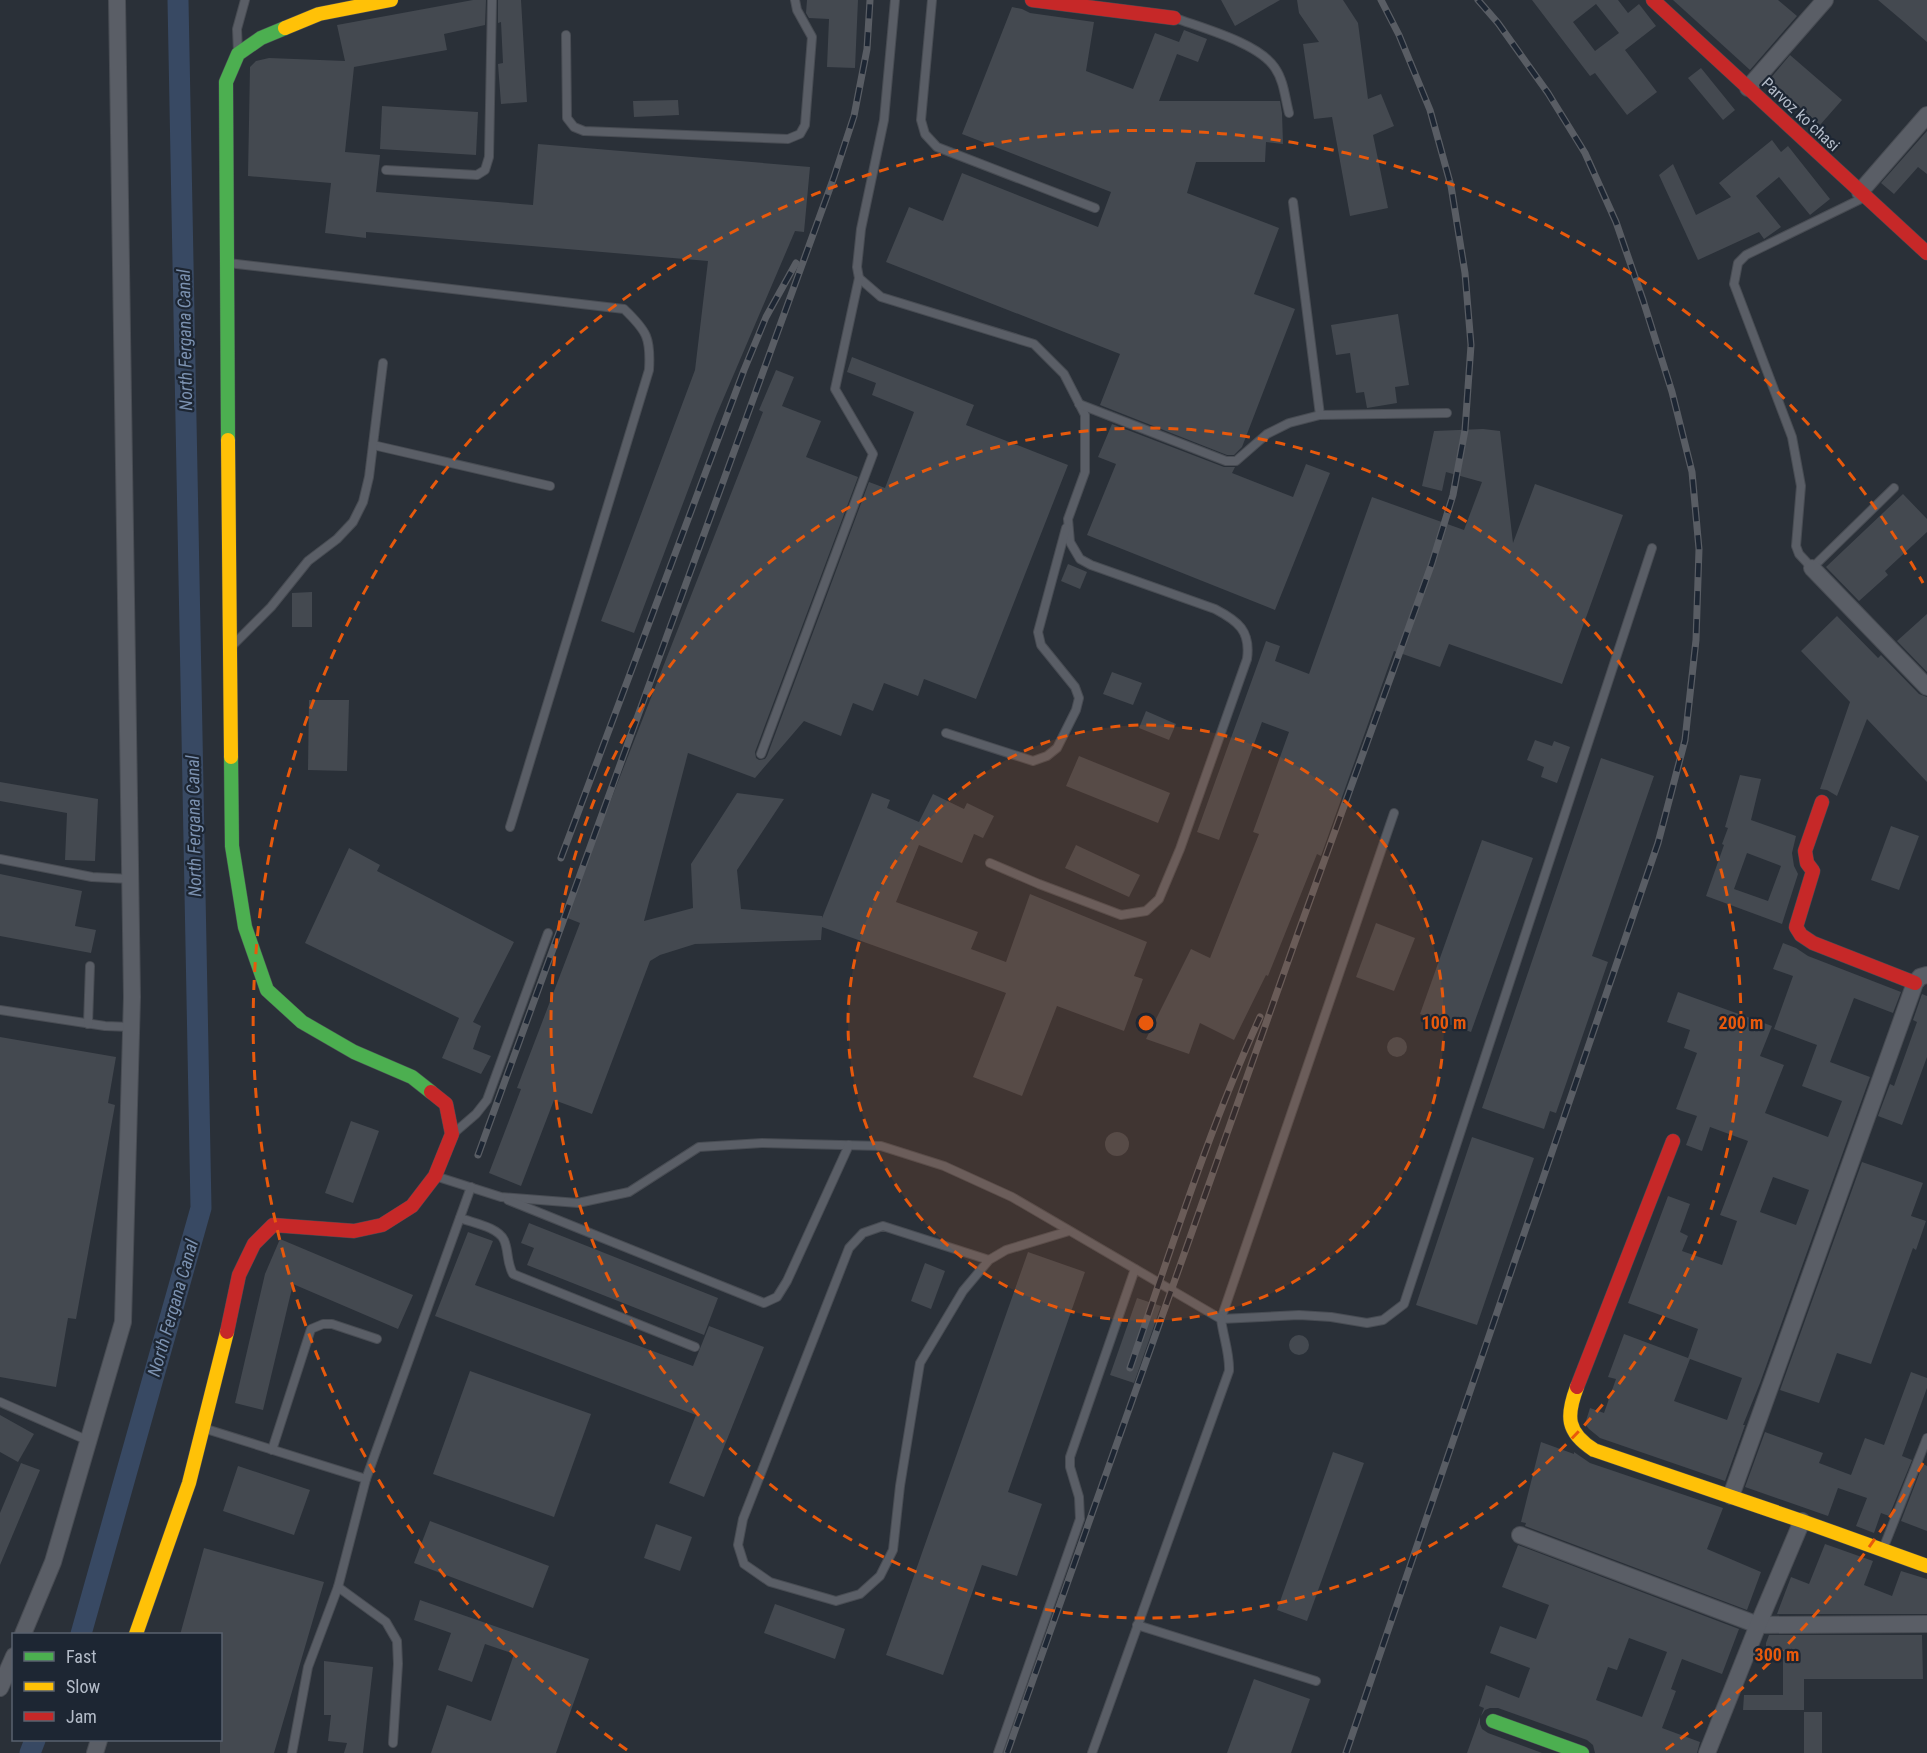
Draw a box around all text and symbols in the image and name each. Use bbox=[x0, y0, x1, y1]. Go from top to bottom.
street label: Parvoz koʻchasi bbox=[1758, 74, 1843, 155]
water label: North Fergana Canal bbox=[173, 268, 196, 411]
water label: North Fergana Canal bbox=[182, 754, 205, 897]
text: 100 m bbox=[1422, 1012, 1466, 1033]
text: 200 m bbox=[1719, 1012, 1763, 1033]
centre of rings bbox=[1136, 1013, 1156, 1033]
water label: North Fergana Canal bbox=[143, 1236, 202, 1379]
legend bbox=[12, 1633, 222, 1741]
text: 300 m bbox=[1755, 1644, 1799, 1665]
text: Fast bbox=[66, 1646, 97, 1667]
text: Slow bbox=[66, 1676, 101, 1697]
text: Jam bbox=[66, 1706, 97, 1727]

